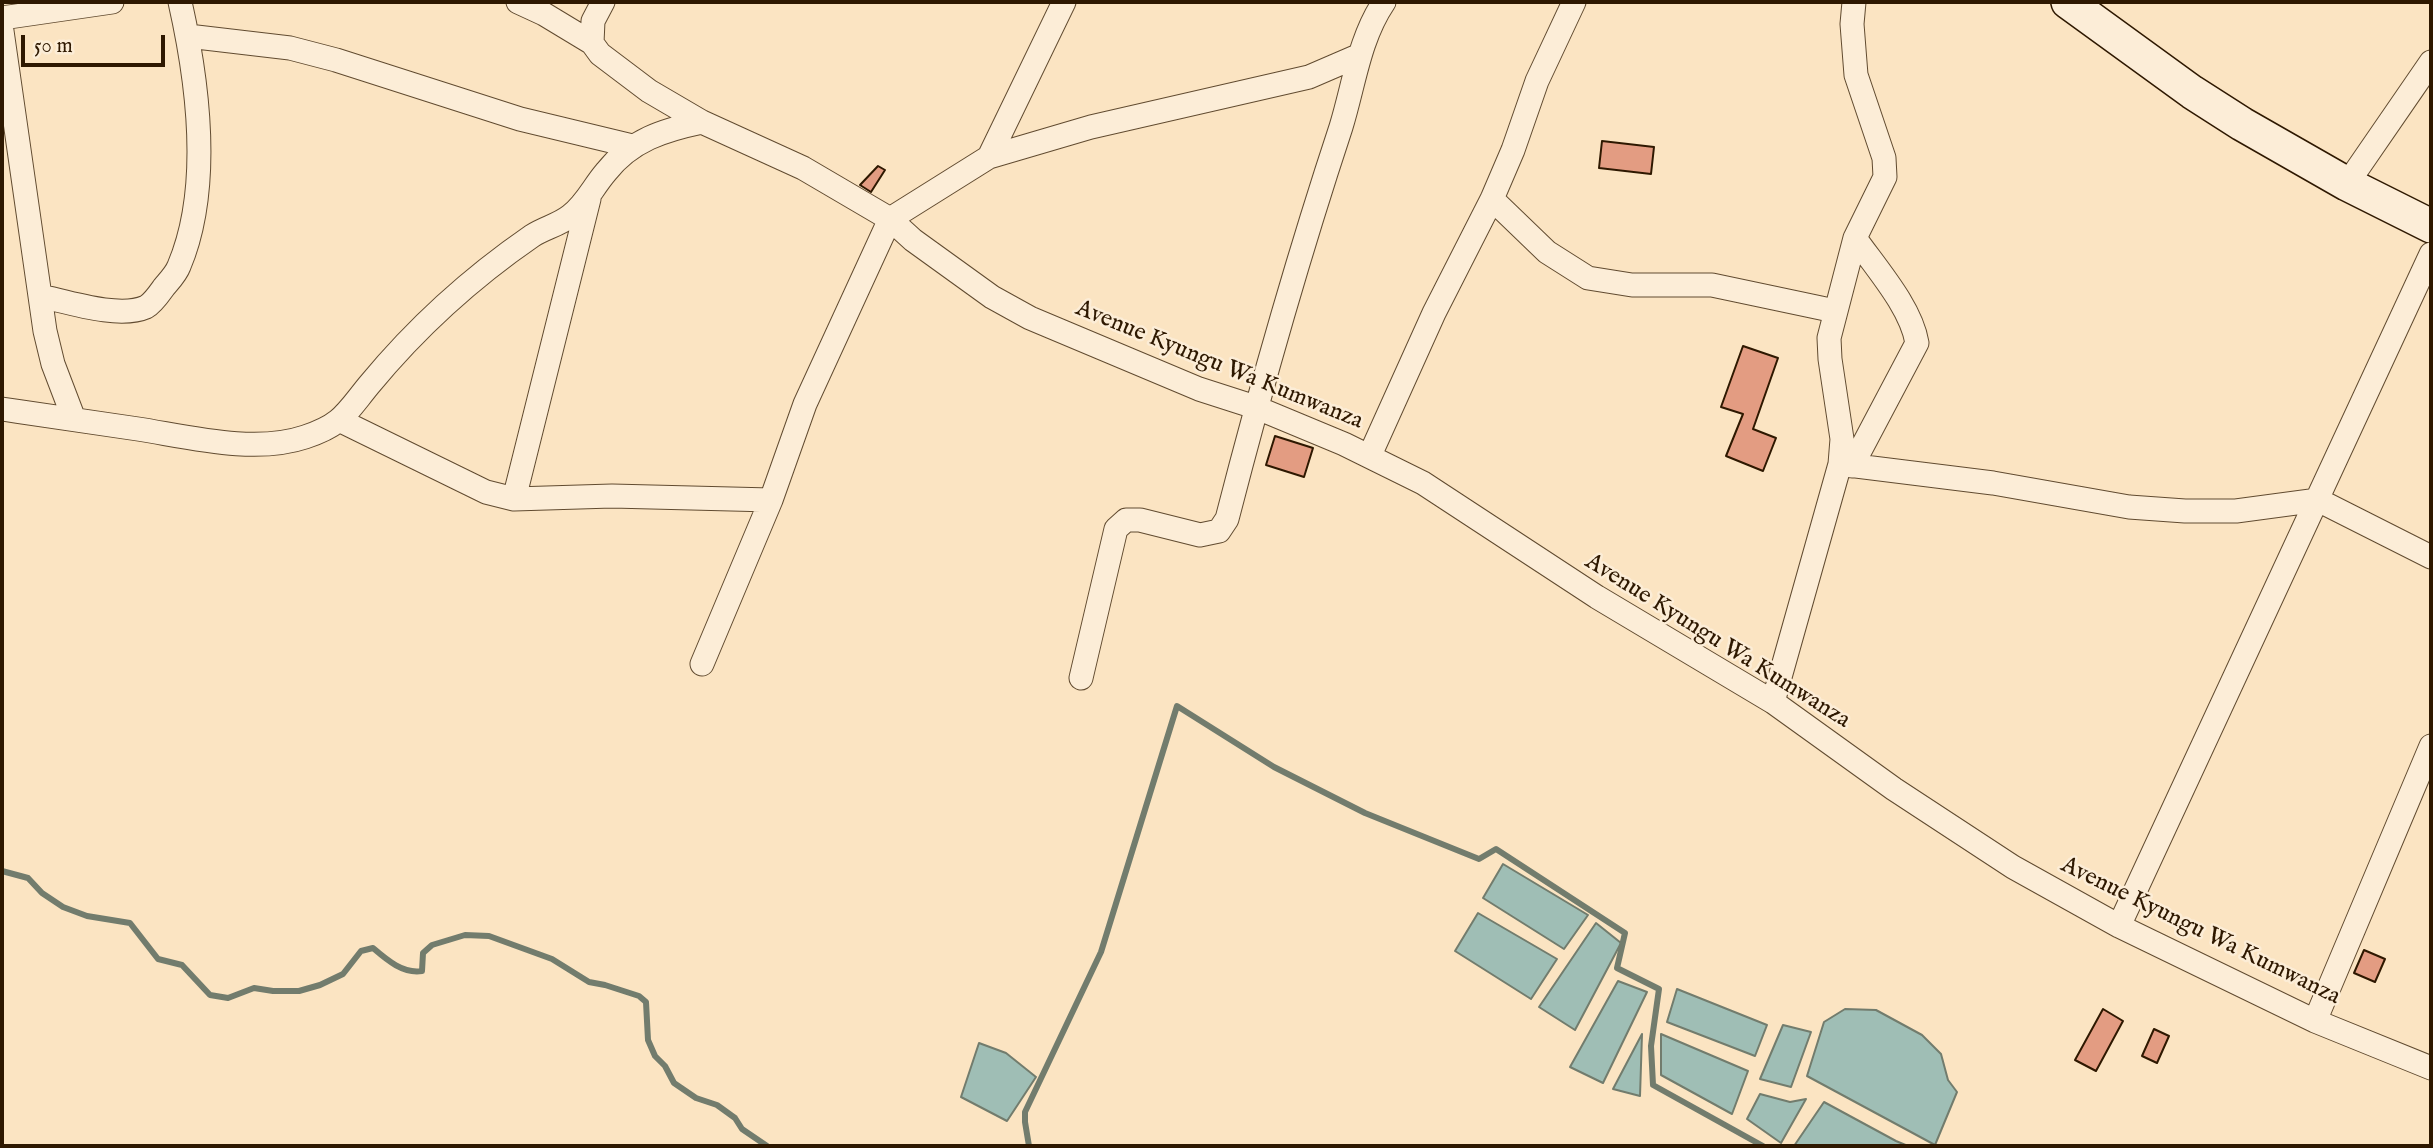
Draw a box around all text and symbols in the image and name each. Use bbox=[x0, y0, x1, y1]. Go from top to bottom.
scale bar bbox=[24, 21, 168, 65]
text: 50 m bbox=[34, 33, 73, 60]
street label: Avenue Kyungu Wa Kumwanza bbox=[1071, 295, 1367, 437]
street label: Avenue Kyungu Wa Kumwanza bbox=[1579, 548, 1855, 736]
street label: Avenue Kyungu Wa Kumwanza bbox=[2056, 852, 2344, 1012]

